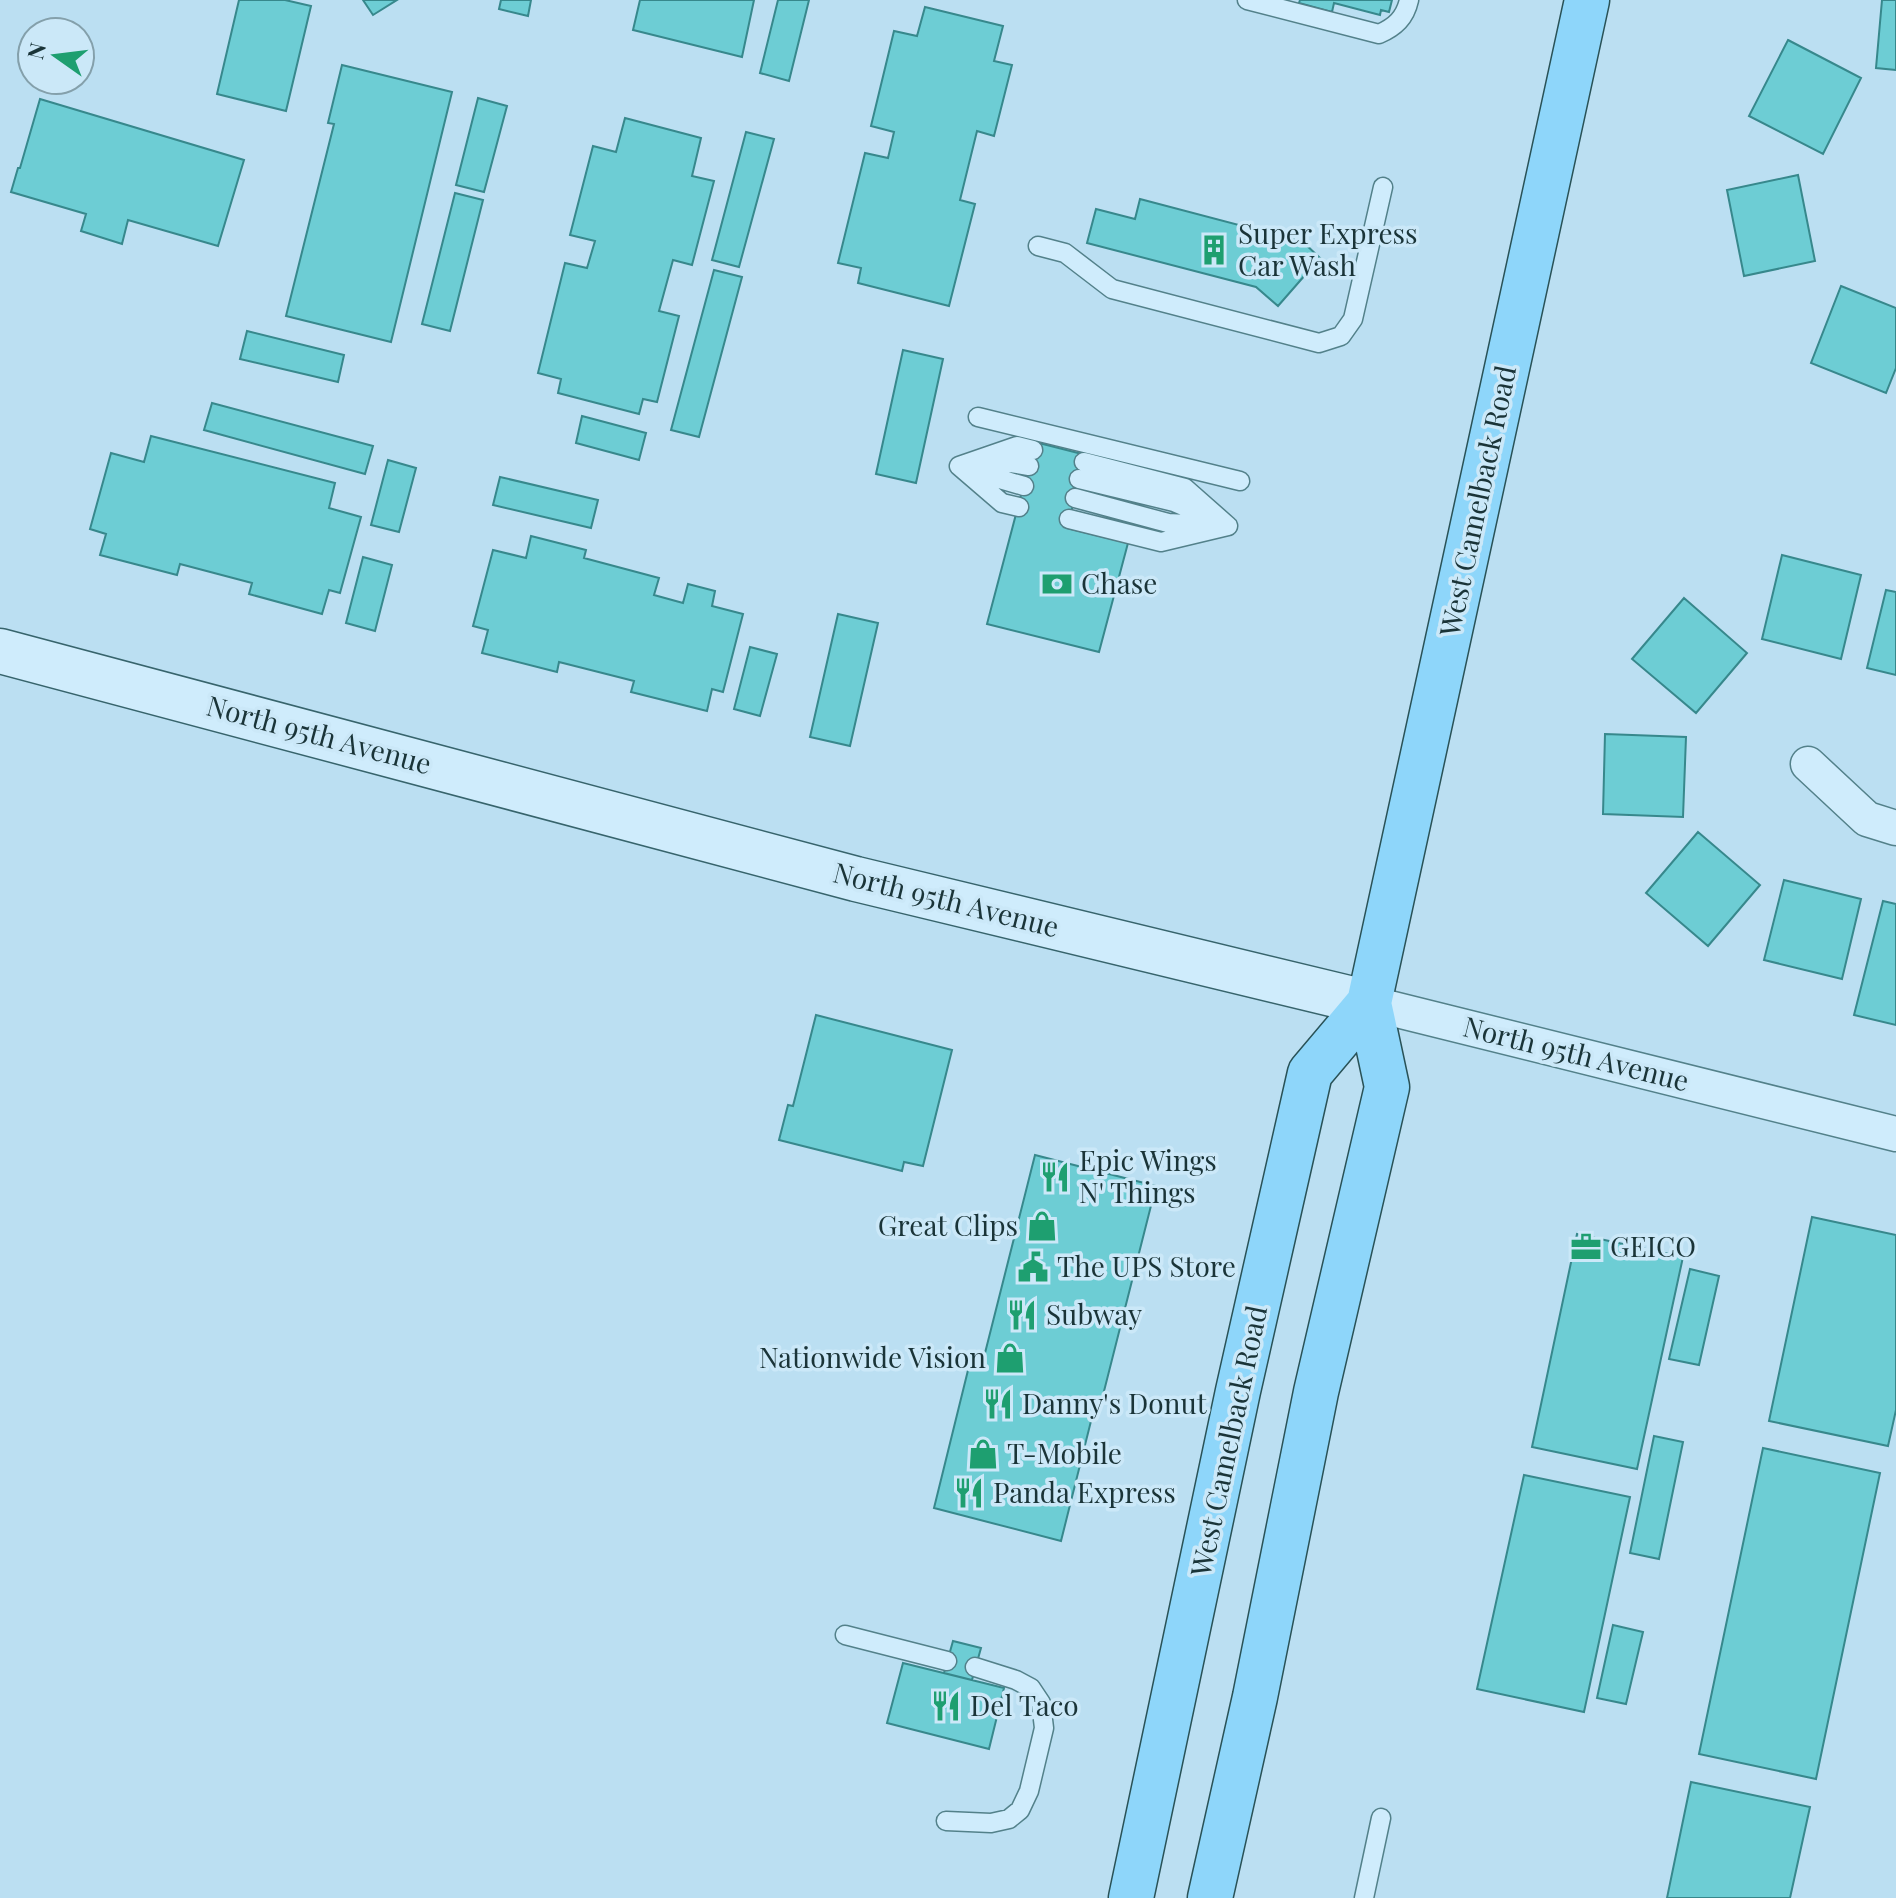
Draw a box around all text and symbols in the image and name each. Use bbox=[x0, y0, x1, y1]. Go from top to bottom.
north arrow bbox=[16, 16, 96, 96]
text: N bbox=[19, 39, 52, 62]
place label: Super Express Car Wash bbox=[1238, 214, 1418, 283]
building icon: Super Express Car Wash bbox=[1197, 233, 1231, 267]
street label: West Camelback Road bbox=[1430, 362, 1523, 640]
place label: Chase bbox=[1081, 564, 1157, 601]
bank icon: Chase bbox=[1040, 567, 1074, 601]
street label: North 95th Avenue bbox=[203, 686, 436, 781]
street label: North 95th Avenue bbox=[830, 853, 1063, 944]
street label: North 95th Avenue bbox=[1460, 1007, 1693, 1098]
place label: Epic Wings N' Things bbox=[1079, 1141, 1217, 1210]
restaurant icon: Epic Wings N' Things bbox=[1038, 1160, 1072, 1194]
place label: Great Clips bbox=[878, 1206, 1018, 1243]
shop icon: Great Clips bbox=[1025, 1209, 1059, 1243]
place label: GEICO bbox=[1610, 1227, 1696, 1264]
office icon: GEICO bbox=[1569, 1230, 1603, 1264]
place label: The UPS Store bbox=[1057, 1247, 1236, 1284]
public building icon: The UPS Store bbox=[1016, 1250, 1050, 1284]
place label: Subway bbox=[1046, 1295, 1142, 1332]
restaurant icon: Subway bbox=[1005, 1298, 1039, 1332]
street label: West Camelback Road bbox=[1181, 1302, 1274, 1580]
place label: Nationwide Vision bbox=[759, 1338, 986, 1375]
shop icon: Nationwide Vision bbox=[993, 1341, 1027, 1375]
place label: Danny's Donut bbox=[1022, 1384, 1208, 1421]
restaurant icon: Danny's Donut bbox=[981, 1387, 1015, 1421]
place label: T-Mobile bbox=[1007, 1434, 1122, 1471]
shop icon: T-Mobile bbox=[966, 1437, 1000, 1471]
place label: Panda Express bbox=[993, 1473, 1176, 1510]
restaurant icon: Panda Express bbox=[952, 1476, 986, 1510]
place label: Del Taco bbox=[970, 1686, 1079, 1723]
restaurant icon: Del Taco bbox=[929, 1689, 963, 1723]

